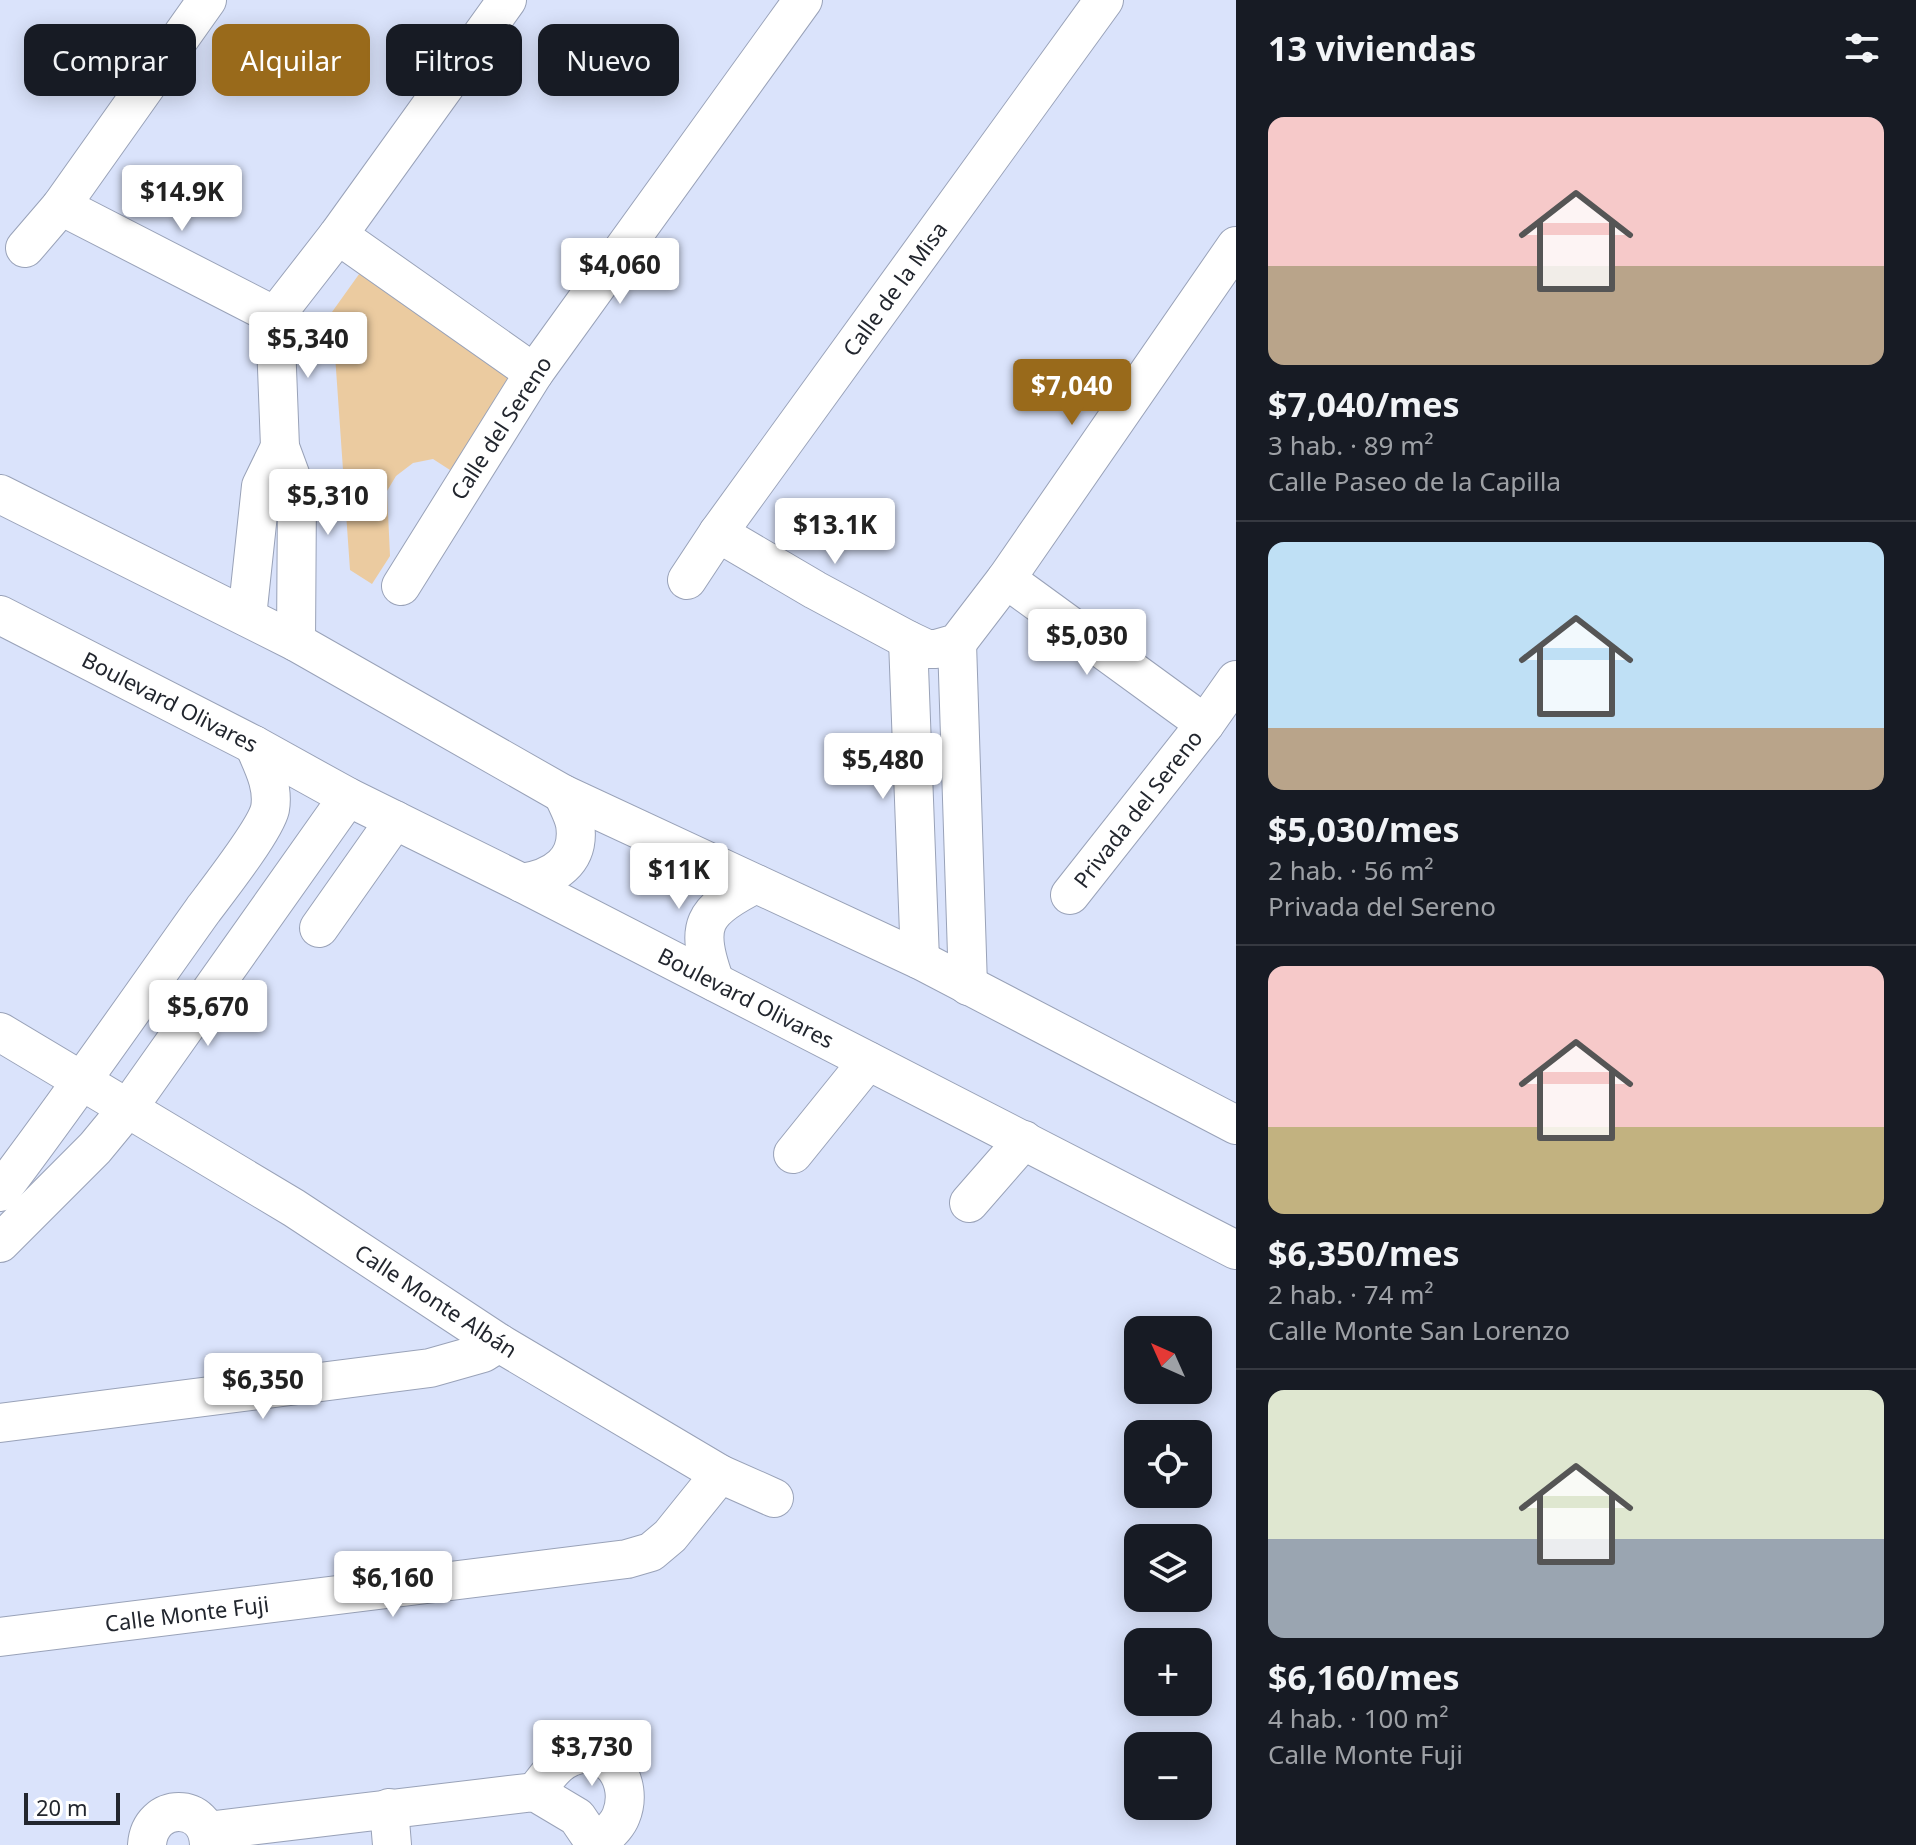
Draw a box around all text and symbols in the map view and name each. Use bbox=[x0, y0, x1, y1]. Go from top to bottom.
chip: Comprar bbox=[24, 24, 196, 96]
chip: Alquilar bbox=[212, 24, 370, 96]
chip: Filtros bbox=[386, 24, 522, 96]
chip: Nuevo bbox=[538, 24, 679, 96]
text: 13 viviendas bbox=[1268, 25, 1476, 71]
icon: filters bbox=[1840, 26, 1884, 70]
pin: $14.9K bbox=[117, 165, 247, 233]
icon: home bbox=[1504, 169, 1648, 313]
text: $14.9K bbox=[140, 173, 224, 209]
street label: Calle de la Misa bbox=[835, 215, 953, 362]
pin: $4,060 bbox=[555, 238, 685, 306]
text: $4,060 bbox=[579, 246, 661, 282]
pin: $5,340 bbox=[243, 312, 373, 380]
text: $5,340 bbox=[267, 320, 349, 356]
street label: Calle del Sereno bbox=[443, 350, 558, 505]
pin: $7,040 bbox=[1007, 359, 1137, 427]
text: $7,040 bbox=[1031, 367, 1113, 403]
text: $7,040/mes bbox=[1268, 381, 1460, 427]
text: 3 hab. · 89 m² bbox=[1268, 427, 1434, 463]
text: Calle Paseo de la Capilla bbox=[1268, 463, 1561, 499]
pin: $5,310 bbox=[263, 469, 393, 537]
text: $5,310 bbox=[287, 477, 369, 513]
pin: $13.1K bbox=[770, 498, 900, 566]
text: $13.1K bbox=[793, 506, 877, 542]
icon: home bbox=[1504, 594, 1648, 738]
pin: $5,030 bbox=[1022, 609, 1152, 677]
text: $5,030 bbox=[1046, 617, 1128, 653]
street label: Boulevard Olivares bbox=[77, 644, 264, 758]
street label: Privada del Sereno bbox=[1066, 723, 1208, 894]
pin: $5,480 bbox=[818, 733, 948, 801]
text: $5,480 bbox=[842, 741, 924, 777]
text: $5,030/mes bbox=[1268, 806, 1460, 852]
pin: $11K bbox=[632, 843, 726, 911]
text: $11K bbox=[648, 851, 710, 887]
text: 2 hab. · 56 m² bbox=[1268, 852, 1434, 888]
text: Privada del Sereno bbox=[1268, 888, 1496, 924]
street label: Boulevard Olivares bbox=[653, 940, 840, 1054]
pin: $5,670 bbox=[143, 980, 273, 1048]
text: $5,670 bbox=[167, 988, 249, 1024]
icon: home bbox=[1504, 1018, 1648, 1162]
text: $6,350/mes bbox=[1268, 1230, 1460, 1276]
street label: Calle Monte Albán bbox=[350, 1236, 523, 1364]
text: 2 hab. · 74 m² bbox=[1268, 1276, 1434, 1312]
text: Calle Monte San Lorenzo bbox=[1268, 1312, 1570, 1348]
north arrow bbox=[1124, 1316, 1212, 1404]
map controls bbox=[1124, 1316, 1212, 1820]
pin: $6,350 bbox=[198, 1353, 328, 1421]
text: $6,350 bbox=[222, 1361, 304, 1397]
button: locate bbox=[1124, 1420, 1212, 1508]
icon: home bbox=[1504, 1442, 1648, 1586]
button: layers bbox=[1124, 1524, 1212, 1612]
pin: $6,160 bbox=[328, 1551, 458, 1619]
text: $6,160 bbox=[352, 1559, 434, 1595]
street label: Calle Monte Fuji bbox=[103, 1588, 271, 1638]
button: + bbox=[1124, 1628, 1212, 1716]
text: $6,160/mes bbox=[1268, 1654, 1460, 1700]
text: 4 hab. · 100 m² bbox=[1268, 1700, 1449, 1736]
pin: $3,730 bbox=[527, 1720, 657, 1788]
text: $3,730 bbox=[551, 1728, 633, 1764]
button: − bbox=[1124, 1732, 1212, 1820]
text: Calle Monte Fuji bbox=[1268, 1736, 1463, 1772]
scale bar bbox=[24, 1789, 120, 1825]
text: 20 m bbox=[36, 1792, 87, 1822]

